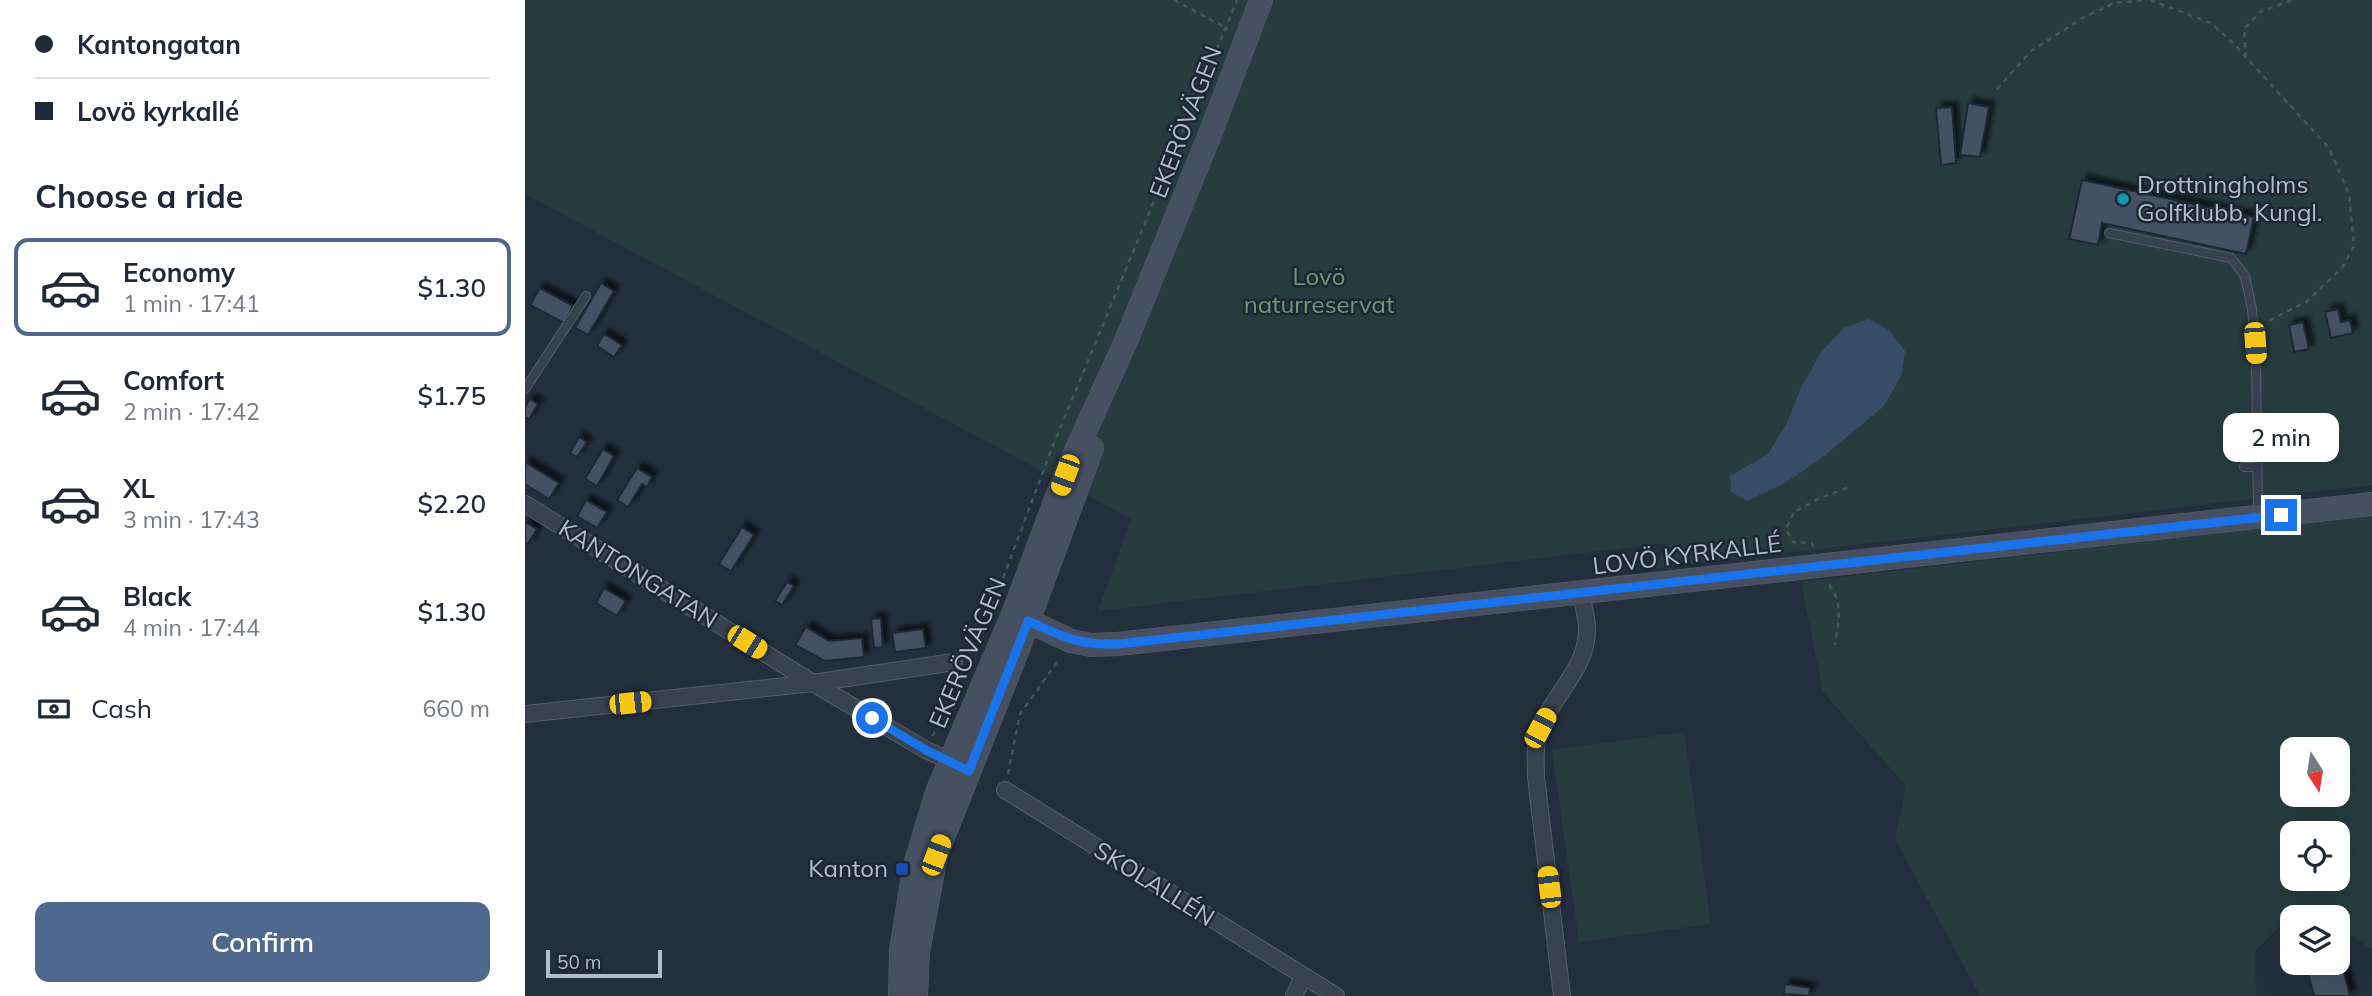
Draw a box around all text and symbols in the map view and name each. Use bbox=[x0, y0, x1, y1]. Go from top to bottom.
text: Kantongatan bbox=[77, 28, 241, 61]
street label: EKERÖVÄGEN bbox=[1142, 41, 1228, 202]
text: Lovö kyrkallé bbox=[77, 95, 239, 128]
place label: Drottningholms Golfklubb, Kungl. bbox=[2137, 169, 2323, 227]
text: Choose a ride bbox=[35, 176, 243, 216]
marker: Drottningholms Golfklubb, Kungl. bbox=[2115, 191, 2131, 207]
icon: car bbox=[39, 256, 102, 319]
text: Economy bbox=[123, 256, 235, 289]
park label: Lovö naturreservat bbox=[1244, 261, 1394, 319]
text: $1.30 bbox=[417, 271, 486, 304]
text: 1 min · 17:41 bbox=[123, 289, 260, 318]
car bbox=[2244, 321, 2267, 365]
icon: car bbox=[39, 364, 102, 427]
text: Comfort bbox=[123, 364, 224, 397]
text: $1.75 bbox=[417, 379, 486, 412]
text: 2 min · 17:42 bbox=[123, 397, 260, 426]
callout: 2 min bbox=[2223, 414, 2339, 462]
text: 2 min bbox=[2251, 423, 2311, 452]
car bbox=[1048, 452, 1083, 498]
icon: car bbox=[39, 472, 102, 535]
text: XL bbox=[123, 472, 155, 505]
text: $2.20 bbox=[417, 487, 486, 520]
route end bbox=[2265, 499, 2297, 531]
text: 3 min · 17:43 bbox=[123, 505, 260, 534]
street label: KANTONGATAN bbox=[554, 512, 723, 634]
street label: LOVÖ KYRKALLÉ bbox=[1591, 528, 1783, 580]
street label: EKERÖVÄGEN bbox=[922, 573, 1012, 732]
icon: car bbox=[39, 580, 102, 643]
text: Black bbox=[123, 580, 191, 613]
text: $1.30 bbox=[417, 595, 486, 628]
text: 4 min · 17:44 bbox=[123, 613, 260, 642]
car bbox=[724, 622, 771, 662]
icon: cash bbox=[35, 690, 73, 728]
car bbox=[609, 690, 652, 716]
text: Cash bbox=[91, 692, 152, 725]
text: 660 m bbox=[422, 694, 490, 723]
route start bbox=[856, 702, 888, 734]
car bbox=[1521, 705, 1560, 751]
north arrow bbox=[2280, 737, 2350, 807]
map controls bbox=[2280, 737, 2350, 975]
button: locate bbox=[2280, 821, 2350, 891]
car bbox=[919, 832, 954, 878]
street label: SKOLALLÉN bbox=[1089, 834, 1220, 932]
place label: Kanton bbox=[808, 853, 888, 883]
marker: Kanton bbox=[894, 861, 910, 877]
car bbox=[1537, 865, 1562, 909]
button: Confirm bbox=[35, 902, 490, 982]
button: layers bbox=[2280, 905, 2350, 975]
scale bar bbox=[546, 947, 661, 979]
text: 50 m bbox=[557, 950, 601, 974]

